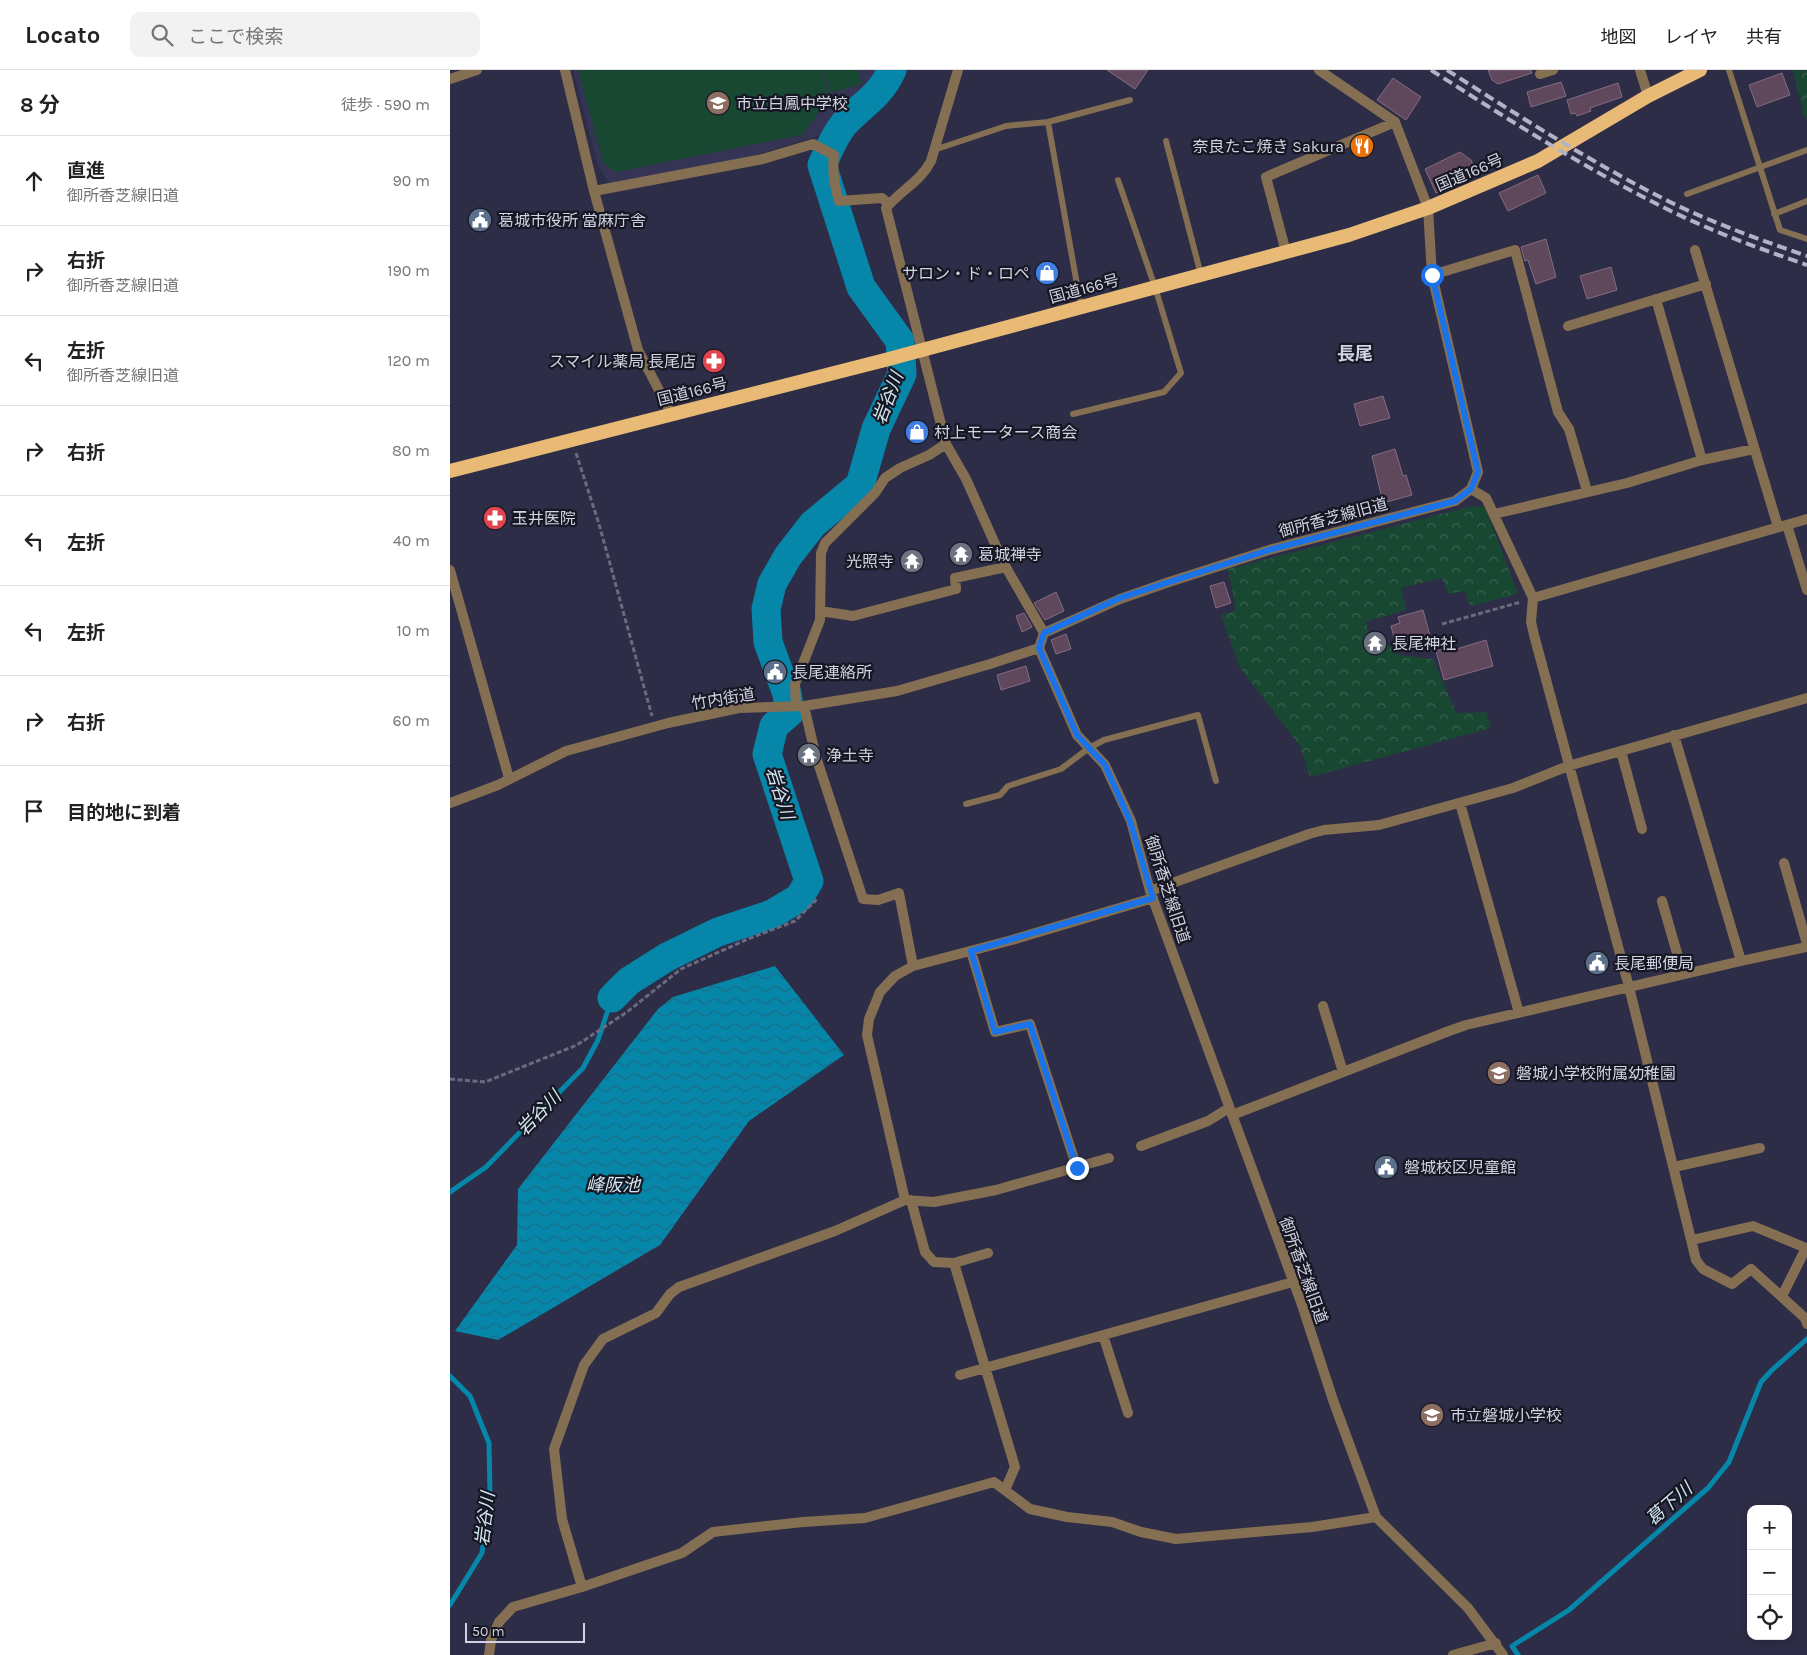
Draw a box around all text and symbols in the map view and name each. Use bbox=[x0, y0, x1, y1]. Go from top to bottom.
search box bbox=[130, 12, 480, 57]
text: Locato bbox=[25, 21, 100, 49]
icon: search bbox=[148, 21, 176, 49]
text: ここで検索 bbox=[188, 26, 283, 48]
text: 地図 bbox=[1601, 26, 1637, 48]
text: レイヤ bbox=[1665, 26, 1718, 48]
text: 共有 bbox=[1746, 26, 1782, 48]
school or university icon: 市立白鳳中学校 bbox=[705, 90, 731, 116]
text: 8 分 bbox=[20, 93, 60, 117]
place label: 市立白鳳中学校 bbox=[736, 94, 848, 113]
text: 徒歩 · 590 m bbox=[341, 95, 430, 114]
restaurant icon: 奈良たこ焼き Sakura bbox=[1349, 133, 1375, 159]
place label: 奈良たこ焼き Sakura bbox=[1192, 137, 1344, 156]
street label: 国道166号 bbox=[1433, 150, 1506, 195]
text: 直進 bbox=[67, 160, 105, 182]
icon: ahead bbox=[20, 167, 48, 195]
text: 90 m bbox=[392, 171, 430, 190]
text: 御所香芝線旧道 bbox=[67, 186, 179, 205]
public building icon: 葛城市役所 當麻庁舎 bbox=[467, 207, 493, 233]
place label: 葛城市役所 當麻庁舎 bbox=[498, 211, 646, 230]
text: 右折 bbox=[67, 250, 105, 272]
icon: right bbox=[20, 257, 48, 285]
shop icon: サロン・ド・ロペ bbox=[1034, 260, 1060, 286]
text: 190 m bbox=[387, 261, 430, 280]
place label: サロン・ド・ロペ bbox=[902, 264, 1030, 283]
route start bbox=[1421, 264, 1444, 287]
street label: 国道166号 bbox=[1047, 270, 1121, 307]
text: 御所香芝線旧道 bbox=[67, 276, 179, 295]
text: 左折 bbox=[67, 340, 105, 362]
district label: 長尾 bbox=[1337, 343, 1373, 365]
icon: left bbox=[20, 347, 48, 375]
pharmacy icon: スマイル薬局 長尾店 bbox=[701, 348, 727, 374]
text: 120 m bbox=[387, 351, 430, 370]
place label: スマイル薬局 長尾店 bbox=[549, 352, 696, 371]
text: 御所香芝線旧道 bbox=[67, 366, 179, 385]
water label: 岩谷川 bbox=[868, 367, 909, 427]
street label: 国道166号 bbox=[655, 374, 729, 409]
shop icon: 村上モータース商会 bbox=[904, 419, 930, 445]
place label: 村上モータース商会 bbox=[934, 423, 1077, 442]
icon: right bbox=[20, 437, 48, 465]
text: 80 m bbox=[392, 441, 430, 460]
text: 右折 bbox=[67, 442, 105, 464]
street label: 御所香芝線旧道 bbox=[1277, 494, 1390, 541]
pharmacy icon: 玉井医院 bbox=[482, 505, 508, 531]
place label: 玉井医院 bbox=[512, 509, 576, 528]
icon: left bbox=[20, 527, 48, 555]
text: 40 m bbox=[393, 531, 430, 550]
text: 左折 bbox=[67, 532, 105, 554]
temple icon: 葛城禅寺 bbox=[948, 541, 974, 567]
place label: 葛城禅寺 bbox=[978, 545, 1042, 564]
temple icon: 光照寺 bbox=[899, 548, 925, 574]
place label: 光照寺 bbox=[846, 552, 894, 571]
icon: left bbox=[20, 617, 48, 645]
text: 10 m bbox=[396, 621, 430, 640]
text: 左折 bbox=[67, 622, 105, 644]
temple icon: 長尾神社 bbox=[1362, 630, 1388, 656]
place label: 長尾神社 bbox=[1392, 634, 1456, 653]
public building icon: 長尾連絡所 bbox=[762, 659, 788, 685]
place label: 長尾連絡所 bbox=[792, 663, 872, 682]
street label: 竹内街道 bbox=[690, 684, 756, 713]
icon: right bbox=[20, 707, 48, 735]
text: 60 m bbox=[393, 711, 430, 730]
text: 右折 bbox=[67, 712, 105, 734]
temple icon: 浄土寺 bbox=[796, 742, 822, 768]
place label: 浄土寺 bbox=[826, 746, 874, 765]
water label: 岩谷川 bbox=[761, 764, 799, 824]
icon: arrive bbox=[20, 797, 48, 825]
text: 目的地に到着 bbox=[67, 802, 181, 824]
street label: 御所香芝線旧道 bbox=[1141, 833, 1194, 945]
public building icon: 長尾郵便局 bbox=[1584, 950, 1610, 976]
place label: 長尾郵便局 bbox=[1614, 954, 1694, 973]
school or university icon: 磐城小学校附属幼稚園 bbox=[1486, 1060, 1512, 1086]
place label: 磐城小学校附属幼稚園 bbox=[1516, 1064, 1676, 1083]
water label: 岩谷川 bbox=[512, 1084, 567, 1140]
public building icon: 磐城校区児童館 bbox=[1373, 1154, 1399, 1180]
route end bbox=[1066, 1157, 1089, 1180]
place label: 磐城校区児童館 bbox=[1404, 1158, 1516, 1177]
water label: 峰阪池 bbox=[586, 1174, 642, 1196]
street label: 御所香芝線旧道 bbox=[1275, 1214, 1332, 1326]
school or university icon: 市立磐城小学校 bbox=[1419, 1402, 1445, 1428]
place label: 市立磐城小学校 bbox=[1450, 1406, 1562, 1425]
water label: 葛下川 bbox=[1641, 1477, 1698, 1530]
water label: 岩谷川 bbox=[471, 1489, 499, 1547]
map controls bbox=[1747, 1505, 1792, 1640]
button: + bbox=[1747, 1505, 1792, 1550]
button: − bbox=[1747, 1550, 1792, 1595]
button: locate bbox=[1747, 1595, 1792, 1640]
scale bar bbox=[465, 1620, 585, 1643]
text: 50 m bbox=[472, 1623, 505, 1640]

